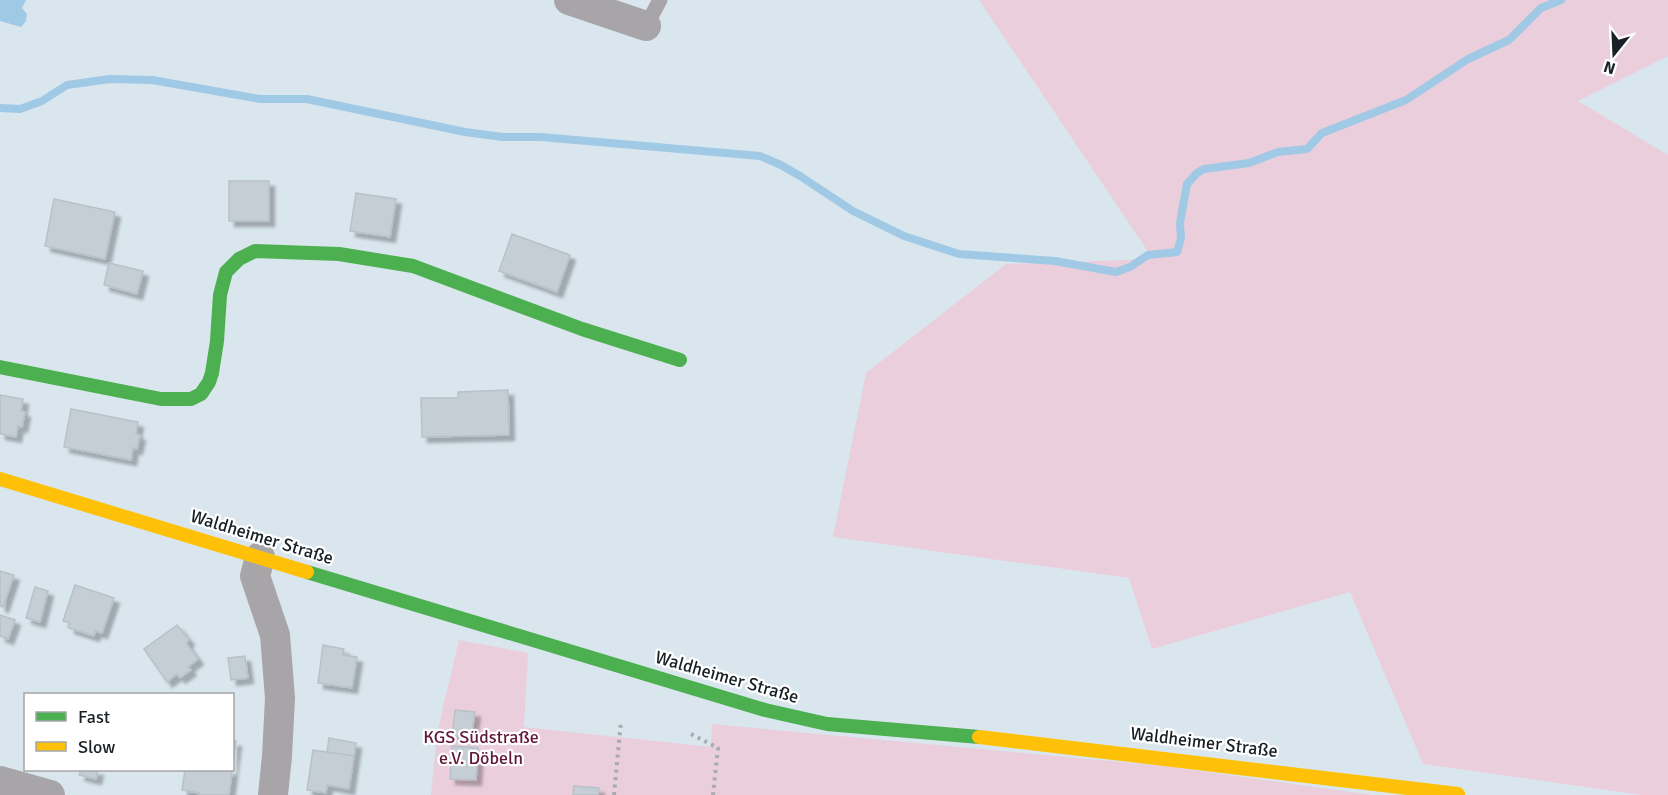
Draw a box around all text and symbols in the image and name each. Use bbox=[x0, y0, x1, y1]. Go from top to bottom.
north arrow bbox=[1584, 24, 1644, 84]
text: N bbox=[1601, 56, 1618, 79]
street label: Waldheimer Straße bbox=[188, 505, 336, 569]
street label: Waldheimer Straße bbox=[653, 646, 801, 708]
legend bbox=[24, 693, 234, 771]
text: Fast bbox=[78, 706, 110, 728]
street label: Waldheimer Straße bbox=[1129, 722, 1279, 762]
park label: KGS Südstraße e.V. Döbeln bbox=[423, 726, 539, 769]
text: Slow bbox=[78, 736, 115, 758]

